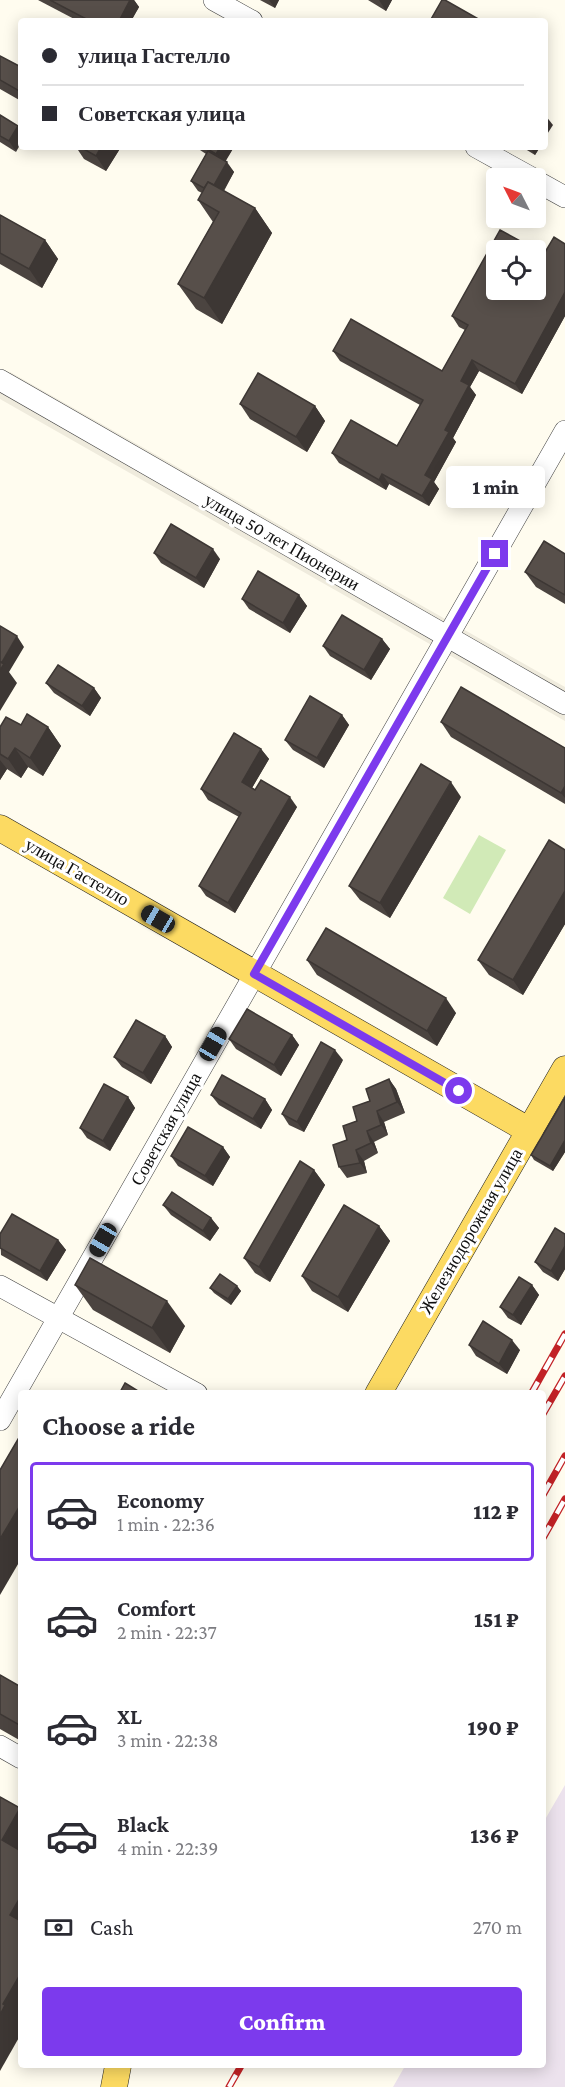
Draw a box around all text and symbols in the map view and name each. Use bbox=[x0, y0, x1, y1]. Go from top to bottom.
text: улица Гастелло bbox=[78, 43, 230, 68]
text: Советская улица bbox=[78, 101, 245, 126]
north arrow bbox=[486, 168, 546, 228]
map controls bbox=[486, 168, 546, 300]
button: locate bbox=[486, 240, 546, 300]
callout: 1 min bbox=[446, 467, 544, 509]
text: 1 min bbox=[472, 476, 519, 498]
street label: улица 50 лет Пионерии bbox=[201, 489, 363, 595]
route end bbox=[481, 540, 508, 567]
street label: улица Гастелло bbox=[22, 834, 132, 910]
car bbox=[138, 902, 178, 936]
car bbox=[196, 1024, 230, 1064]
street label: Советская улица bbox=[127, 1069, 205, 1189]
route start bbox=[445, 1077, 472, 1104]
street label: Железнодорожная улица bbox=[415, 1145, 527, 1317]
car bbox=[86, 1220, 120, 1260]
text: Choose a ride bbox=[42, 1411, 195, 1441]
icon: car bbox=[45, 1485, 99, 1539]
text: Economy bbox=[117, 1488, 204, 1513]
text: 112 ₽ bbox=[473, 1499, 519, 1524]
text: 1 min · 22:36 bbox=[117, 1513, 215, 1535]
icon: car bbox=[45, 1593, 99, 1647]
text: Comfort bbox=[117, 1596, 195, 1621]
text: 151 ₽ bbox=[474, 1607, 519, 1632]
text: 2 min · 22:37 bbox=[117, 1621, 217, 1643]
icon: car bbox=[45, 1701, 99, 1755]
text: XL bbox=[117, 1704, 142, 1729]
text: 190 ₽ bbox=[467, 1715, 519, 1740]
text: 3 min · 22:38 bbox=[117, 1729, 218, 1751]
icon: car bbox=[45, 1809, 99, 1863]
text: Black bbox=[117, 1812, 169, 1837]
text: 136 ₽ bbox=[470, 1823, 519, 1848]
text: 4 min · 22:39 bbox=[117, 1837, 218, 1859]
icon: cash bbox=[42, 1911, 75, 1944]
text: Cash bbox=[90, 1915, 134, 1940]
text: 270 m bbox=[473, 1916, 522, 1938]
button: Confirm bbox=[42, 1987, 522, 2056]

